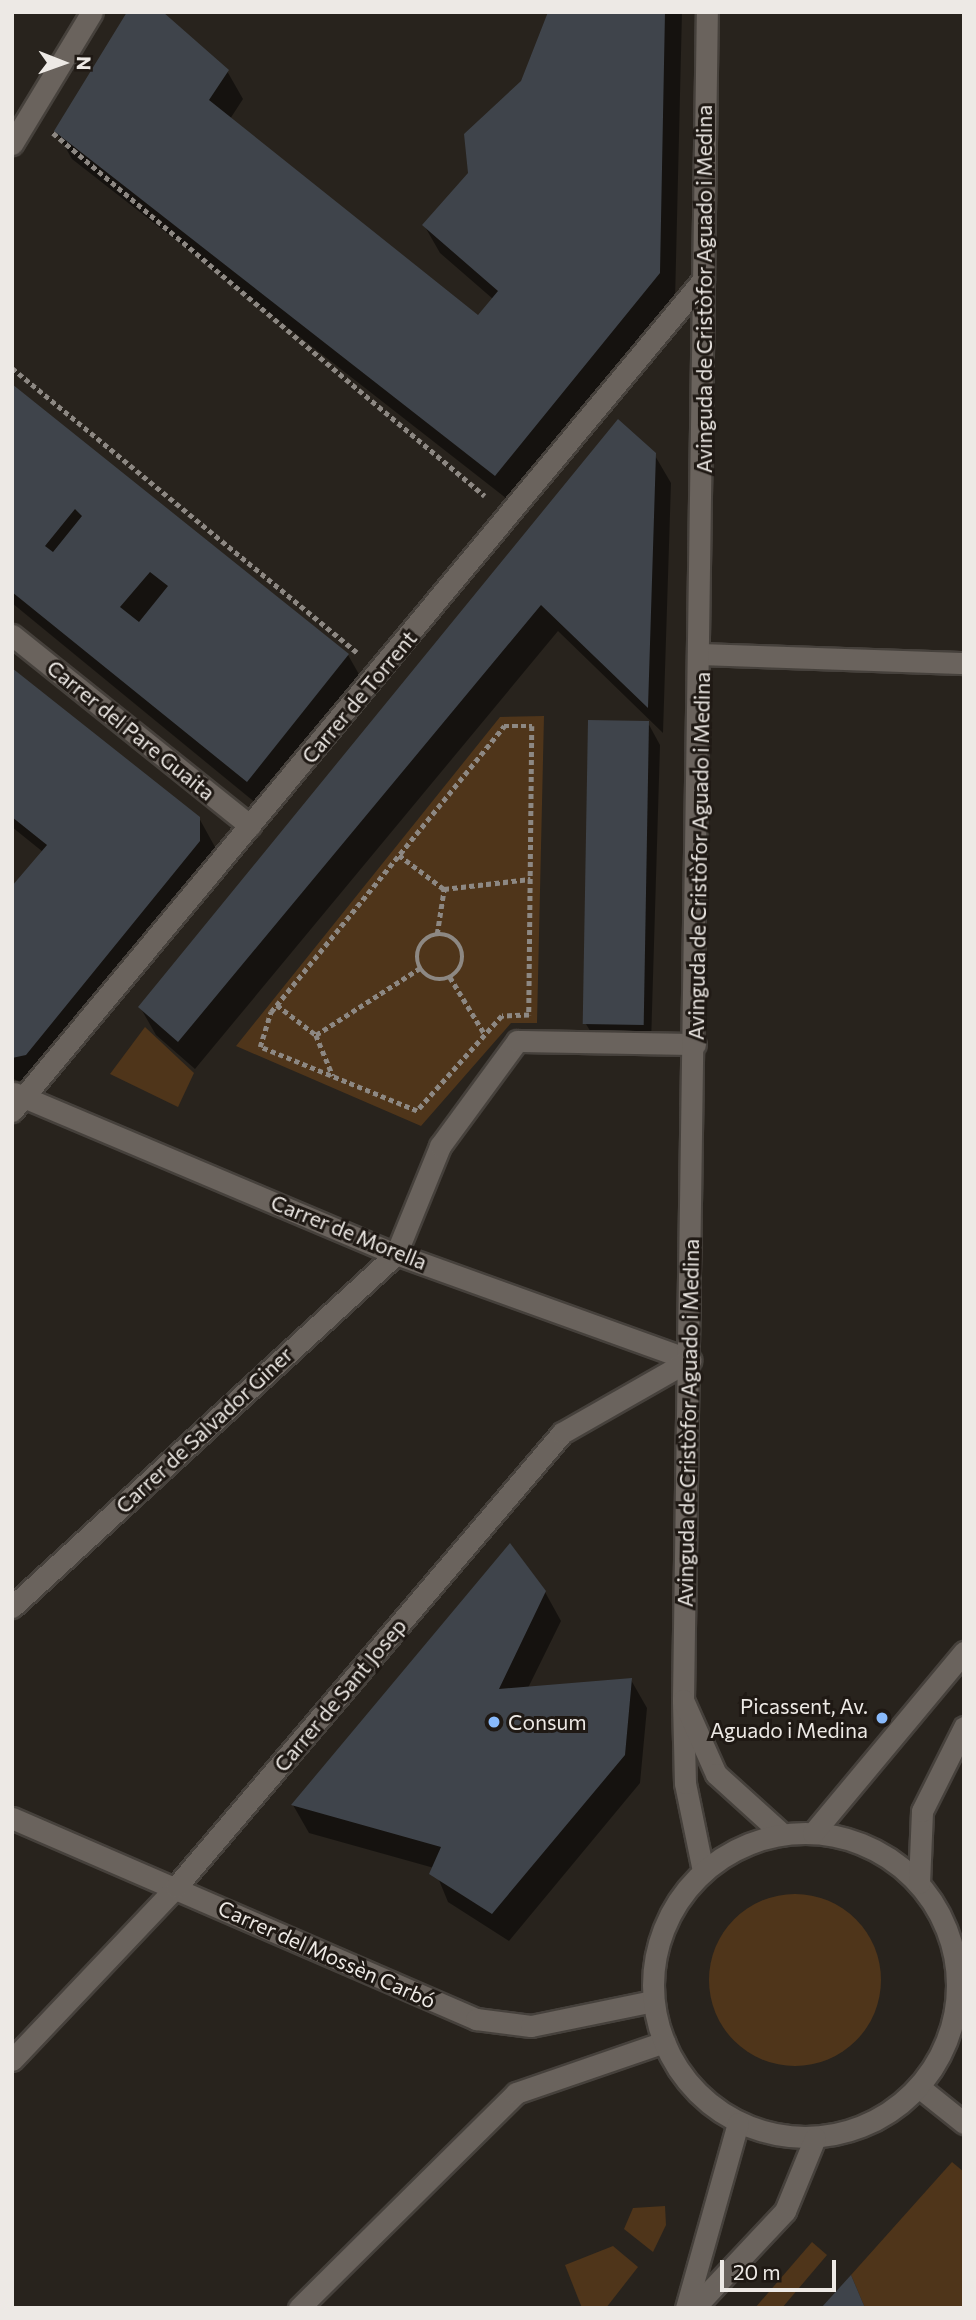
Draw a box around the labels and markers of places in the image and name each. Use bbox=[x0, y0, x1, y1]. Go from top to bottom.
place label: Picassent, Av. Aguado i Medina bbox=[710, 1693, 868, 1743]
place label: Consum bbox=[508, 1709, 587, 1735]
marker: Picassent, Av. Aguado i Medina bbox=[874, 1710, 890, 1726]
marker: Consum bbox=[486, 1714, 502, 1730]

